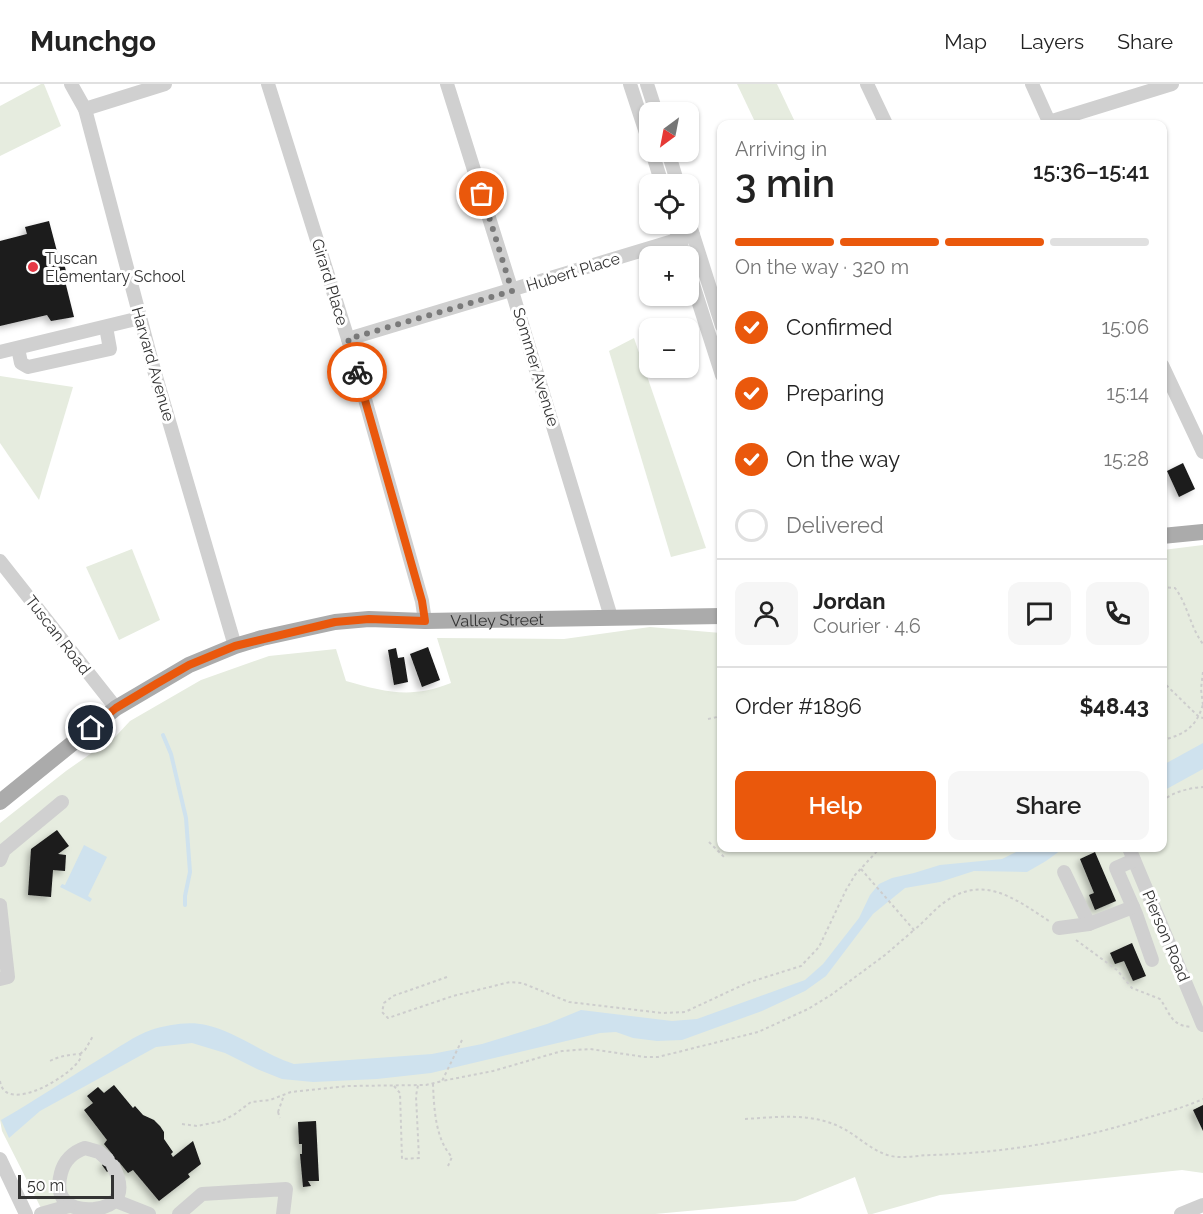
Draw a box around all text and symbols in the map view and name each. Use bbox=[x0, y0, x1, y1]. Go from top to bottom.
text: Munchgo bbox=[30, 25, 156, 58]
text: Map bbox=[944, 29, 987, 54]
text: Layers bbox=[1020, 29, 1084, 54]
text: Share bbox=[1117, 29, 1173, 54]
north arrow bbox=[639, 102, 699, 162]
map controls bbox=[639, 102, 699, 378]
text: Arriving in bbox=[735, 137, 827, 161]
text: 15:36–15:41 bbox=[1033, 158, 1149, 184]
text: 3 min bbox=[735, 160, 835, 206]
pin bbox=[456, 168, 507, 219]
button: locate bbox=[639, 174, 699, 234]
icon: bag bbox=[465, 177, 498, 210]
street label: Girard Place bbox=[308, 236, 352, 328]
button: + bbox=[639, 246, 699, 306]
place label: Tuscan Elementary School bbox=[45, 249, 186, 286]
street label: Hubert Place bbox=[524, 249, 622, 295]
text: On the way · 320 m bbox=[735, 255, 909, 279]
marker: Tuscan Elementary School bbox=[26, 260, 40, 274]
street label: Harvard Avenue bbox=[128, 305, 178, 423]
street label: Sommer Avenue bbox=[509, 305, 563, 429]
icon: check bbox=[735, 311, 768, 344]
text: Confirmed bbox=[786, 314, 893, 340]
text: 15:06 bbox=[1101, 315, 1149, 339]
button: − bbox=[639, 318, 699, 378]
courier bbox=[327, 342, 387, 402]
icon: bike bbox=[341, 356, 374, 389]
icon: check bbox=[735, 377, 768, 410]
text: Preparing bbox=[786, 380, 884, 406]
text: 15:14 bbox=[1106, 381, 1149, 405]
icon: check bbox=[735, 443, 768, 476]
text: On the way bbox=[786, 446, 900, 472]
text: 15:28 bbox=[1104, 447, 1149, 471]
text: Delivered bbox=[786, 512, 884, 538]
button: person bbox=[735, 582, 798, 645]
button: chat bbox=[1008, 582, 1071, 645]
button: phone bbox=[1086, 582, 1149, 645]
text: Jordan bbox=[813, 588, 885, 614]
street label: Tuscan Road bbox=[21, 592, 95, 678]
street label: Valley Street bbox=[450, 609, 545, 630]
text: Courier · 4.6 bbox=[813, 614, 921, 638]
text: Order #1896 bbox=[735, 693, 862, 719]
text: $48.43 bbox=[1079, 693, 1149, 719]
pin bbox=[65, 702, 116, 753]
icon: home bbox=[74, 711, 107, 744]
button: Help bbox=[735, 771, 936, 840]
button: Share bbox=[948, 771, 1149, 840]
street label: Pierson Road bbox=[1138, 887, 1194, 985]
scale bar bbox=[18, 1172, 114, 1200]
text: 50 m bbox=[27, 1176, 64, 1195]

